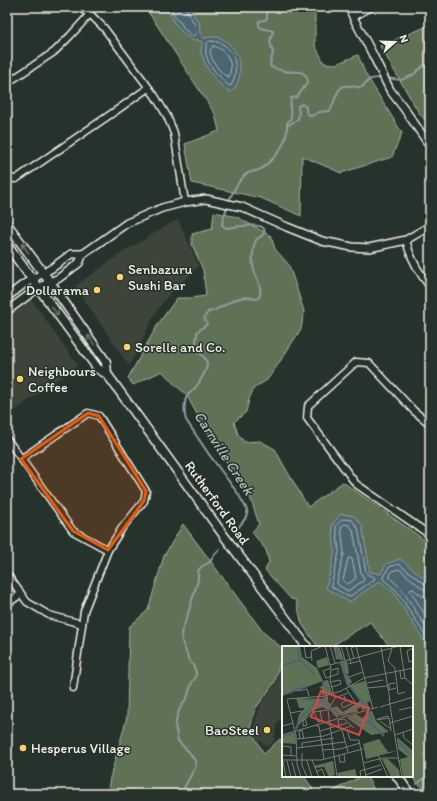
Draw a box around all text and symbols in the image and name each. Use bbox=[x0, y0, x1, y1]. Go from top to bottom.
north arrow bbox=[375, 22, 415, 62]
text: N bbox=[397, 33, 411, 44]
one-way arrow bbox=[21, 243, 29, 254]
place label: Senbazuru Sushi Bar bbox=[128, 261, 192, 294]
marker: Senbazuru Sushi Bar bbox=[115, 272, 125, 282]
place label: Dollarama bbox=[26, 282, 90, 299]
marker: Dollarama bbox=[92, 285, 102, 295]
one-way arrow bbox=[51, 306, 59, 317]
one-way arrow bbox=[87, 335, 95, 346]
place label: Sorelle and Co. bbox=[135, 339, 225, 356]
marker: Sorelle and Co. bbox=[122, 342, 132, 352]
place label: Neighbours Coffee bbox=[28, 363, 96, 396]
marker: Neighbours Coffee bbox=[15, 374, 25, 384]
water label: Carrville Creek bbox=[190, 408, 259, 499]
street label: Rutherford Road bbox=[181, 458, 253, 548]
inset map bbox=[282, 646, 413, 777]
place label: BaoSteel bbox=[205, 722, 259, 739]
marker: BaoSteel bbox=[262, 725, 272, 735]
place label: Hesperus Village bbox=[31, 740, 131, 757]
marker: Hesperus Village bbox=[18, 743, 28, 753]

